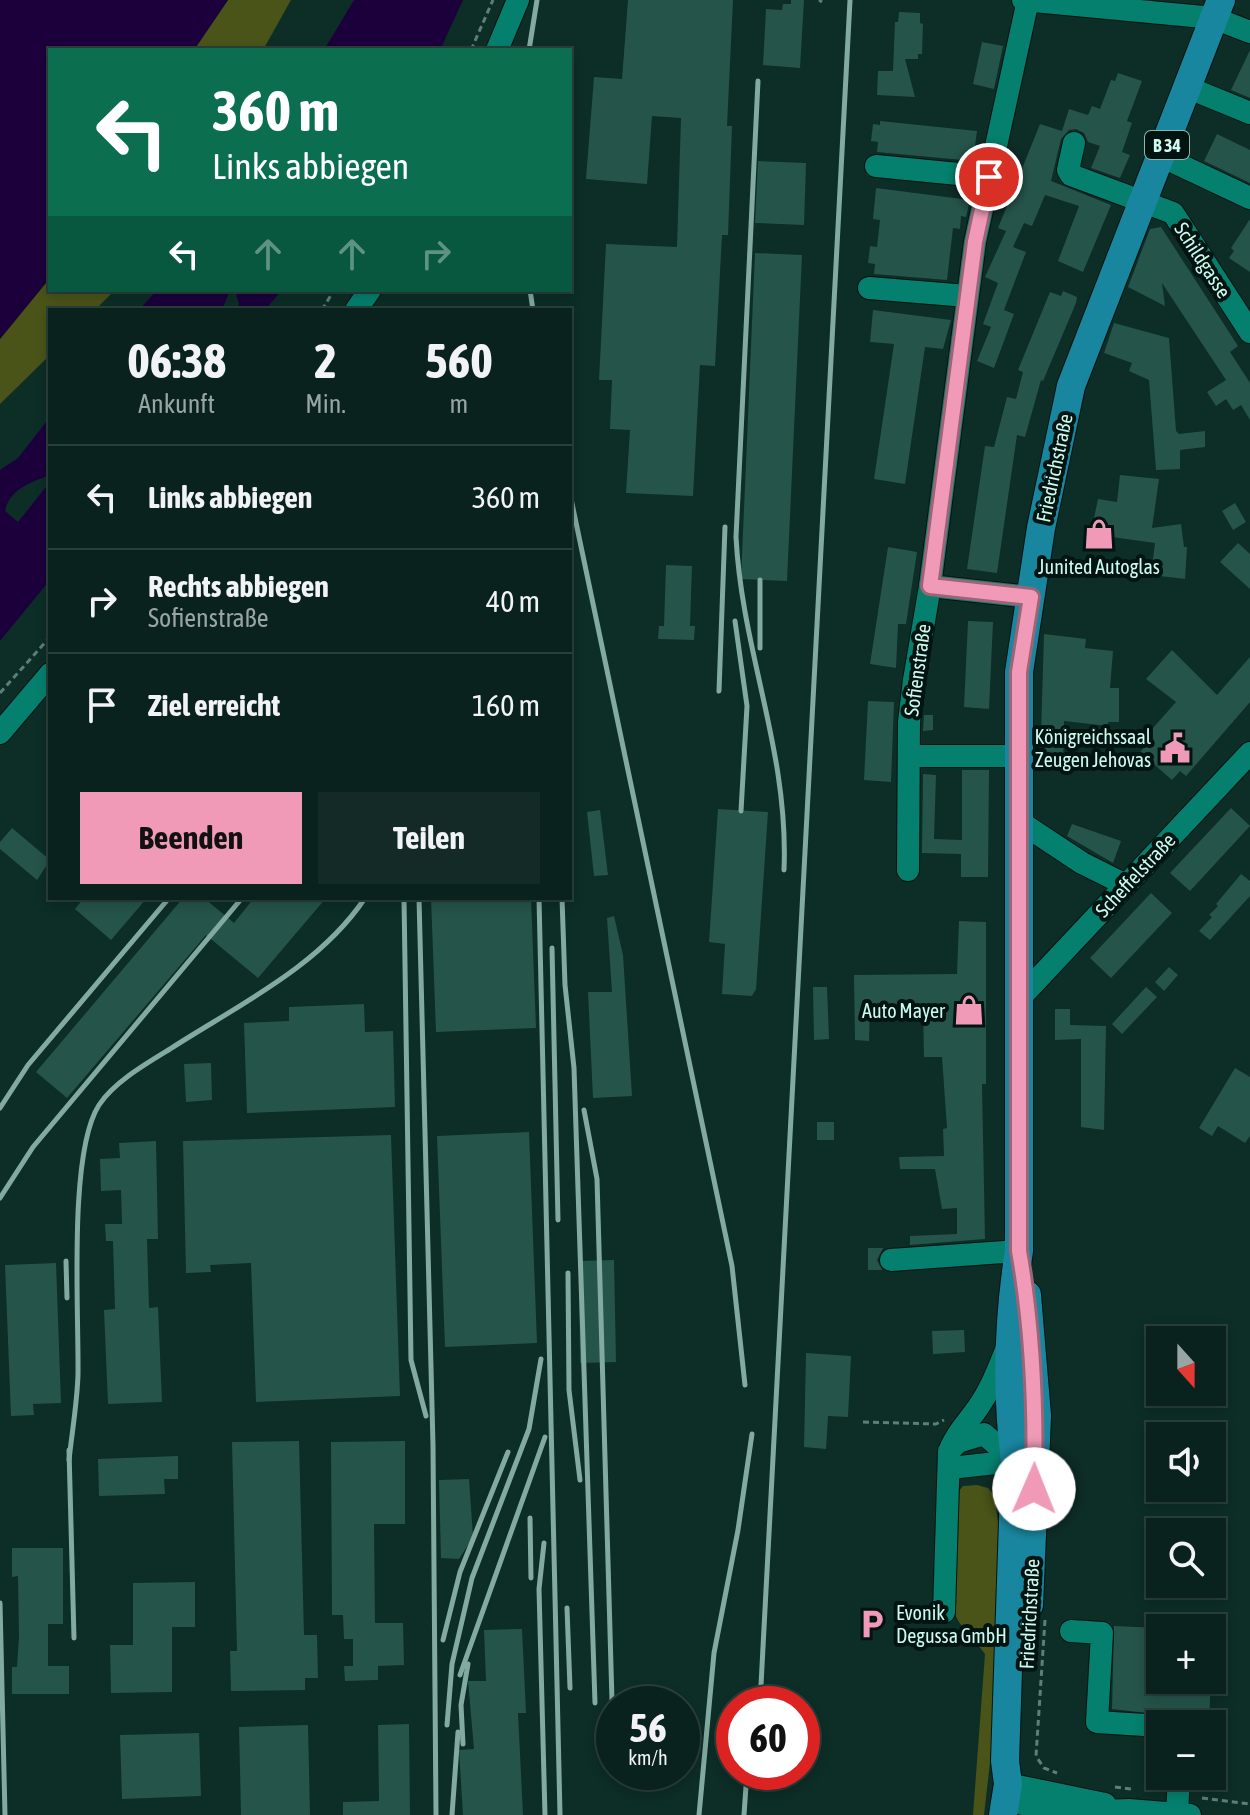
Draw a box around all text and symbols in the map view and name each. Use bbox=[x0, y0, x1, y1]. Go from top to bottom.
text: 360 m bbox=[212, 79, 339, 143]
icon: left bbox=[80, 80, 184, 184]
road number: B 34 bbox=[1145, 131, 1189, 159]
pin bbox=[955, 143, 1023, 211]
text: Links abbiegen bbox=[212, 145, 409, 187]
icon: arrive bbox=[967, 155, 1011, 199]
street label: Schildgasse bbox=[1170, 218, 1236, 302]
icon: left bbox=[162, 232, 206, 276]
icon: ahead bbox=[246, 232, 290, 276]
icon: ahead bbox=[330, 232, 374, 276]
icon: right bbox=[414, 232, 458, 276]
text: 06:38 bbox=[127, 333, 226, 388]
text: 2 bbox=[314, 333, 337, 388]
text: 560 bbox=[425, 333, 493, 388]
text: Ankunft bbox=[138, 389, 215, 419]
text: Min. bbox=[305, 389, 346, 419]
text: m bbox=[450, 389, 468, 419]
street label: Friedrichstraße bbox=[1031, 412, 1077, 524]
icon: left bbox=[80, 475, 124, 519]
text: Links abbiegen bbox=[148, 480, 312, 514]
text: 360 m bbox=[472, 480, 540, 514]
shop icon: Junited Autoglas bbox=[1082, 517, 1116, 551]
place label: Junited Autoglas bbox=[1038, 555, 1160, 578]
text: Rechts abbiegen bbox=[148, 569, 329, 603]
icon: right bbox=[80, 579, 124, 623]
text: 40 m bbox=[486, 584, 540, 618]
text: Sofienstraße bbox=[148, 603, 269, 633]
street label: Sofienstraße bbox=[899, 622, 935, 718]
icon: arrive bbox=[80, 683, 124, 727]
text: Ziel erreicht bbox=[148, 688, 280, 722]
text: 160 m bbox=[472, 688, 540, 722]
place label: Königreichssaal Zeugen Jehovas bbox=[1035, 725, 1152, 771]
public building icon: Königreichssaal Zeugen Jehovas bbox=[1158, 731, 1192, 765]
button: Beenden bbox=[80, 792, 302, 884]
button: Teilen bbox=[318, 792, 540, 884]
street label: Scheffelstraße bbox=[1090, 828, 1180, 922]
shop icon: Auto Mayer bbox=[952, 993, 986, 1027]
place label: Auto Mayer bbox=[862, 999, 946, 1022]
north arrow bbox=[1146, 1326, 1226, 1406]
map controls bbox=[1146, 1326, 1226, 1790]
button: sound bbox=[1146, 1422, 1226, 1502]
position arrow bbox=[992, 1447, 1076, 1531]
button: search bbox=[1146, 1518, 1226, 1598]
street label: Friedrichstraße bbox=[1015, 1558, 1043, 1670]
place label: Evonik Degussa GmbH bbox=[896, 1601, 1007, 1647]
parking icon: Evonik Degussa GmbH bbox=[855, 1607, 889, 1641]
button: + bbox=[1146, 1614, 1226, 1694]
speed limit sign: 60 bbox=[716, 1686, 820, 1790]
text: 56 bbox=[629, 1705, 667, 1750]
button: − bbox=[1146, 1710, 1226, 1790]
text: km/h bbox=[628, 1746, 668, 1769]

